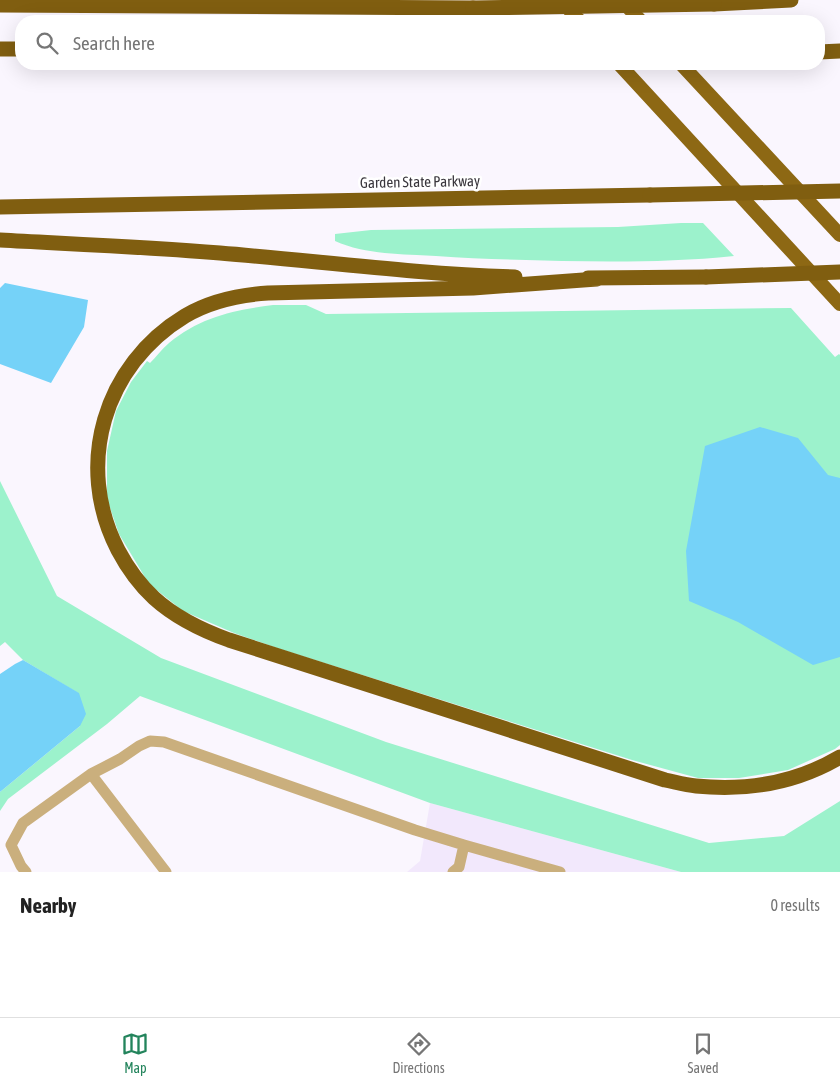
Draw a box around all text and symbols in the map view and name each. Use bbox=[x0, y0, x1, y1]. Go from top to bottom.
search box bbox=[15, 15, 825, 70]
icon: search bbox=[33, 29, 61, 57]
text: Search here bbox=[73, 32, 155, 54]
street label: Garden State Parkway bbox=[360, 172, 480, 191]
text: Nearby bbox=[20, 893, 76, 917]
text: 0 results bbox=[770, 896, 820, 914]
tab: Map bbox=[121, 1030, 149, 1076]
tab: Directions bbox=[392, 1030, 445, 1076]
tab: Saved bbox=[688, 1030, 719, 1076]

